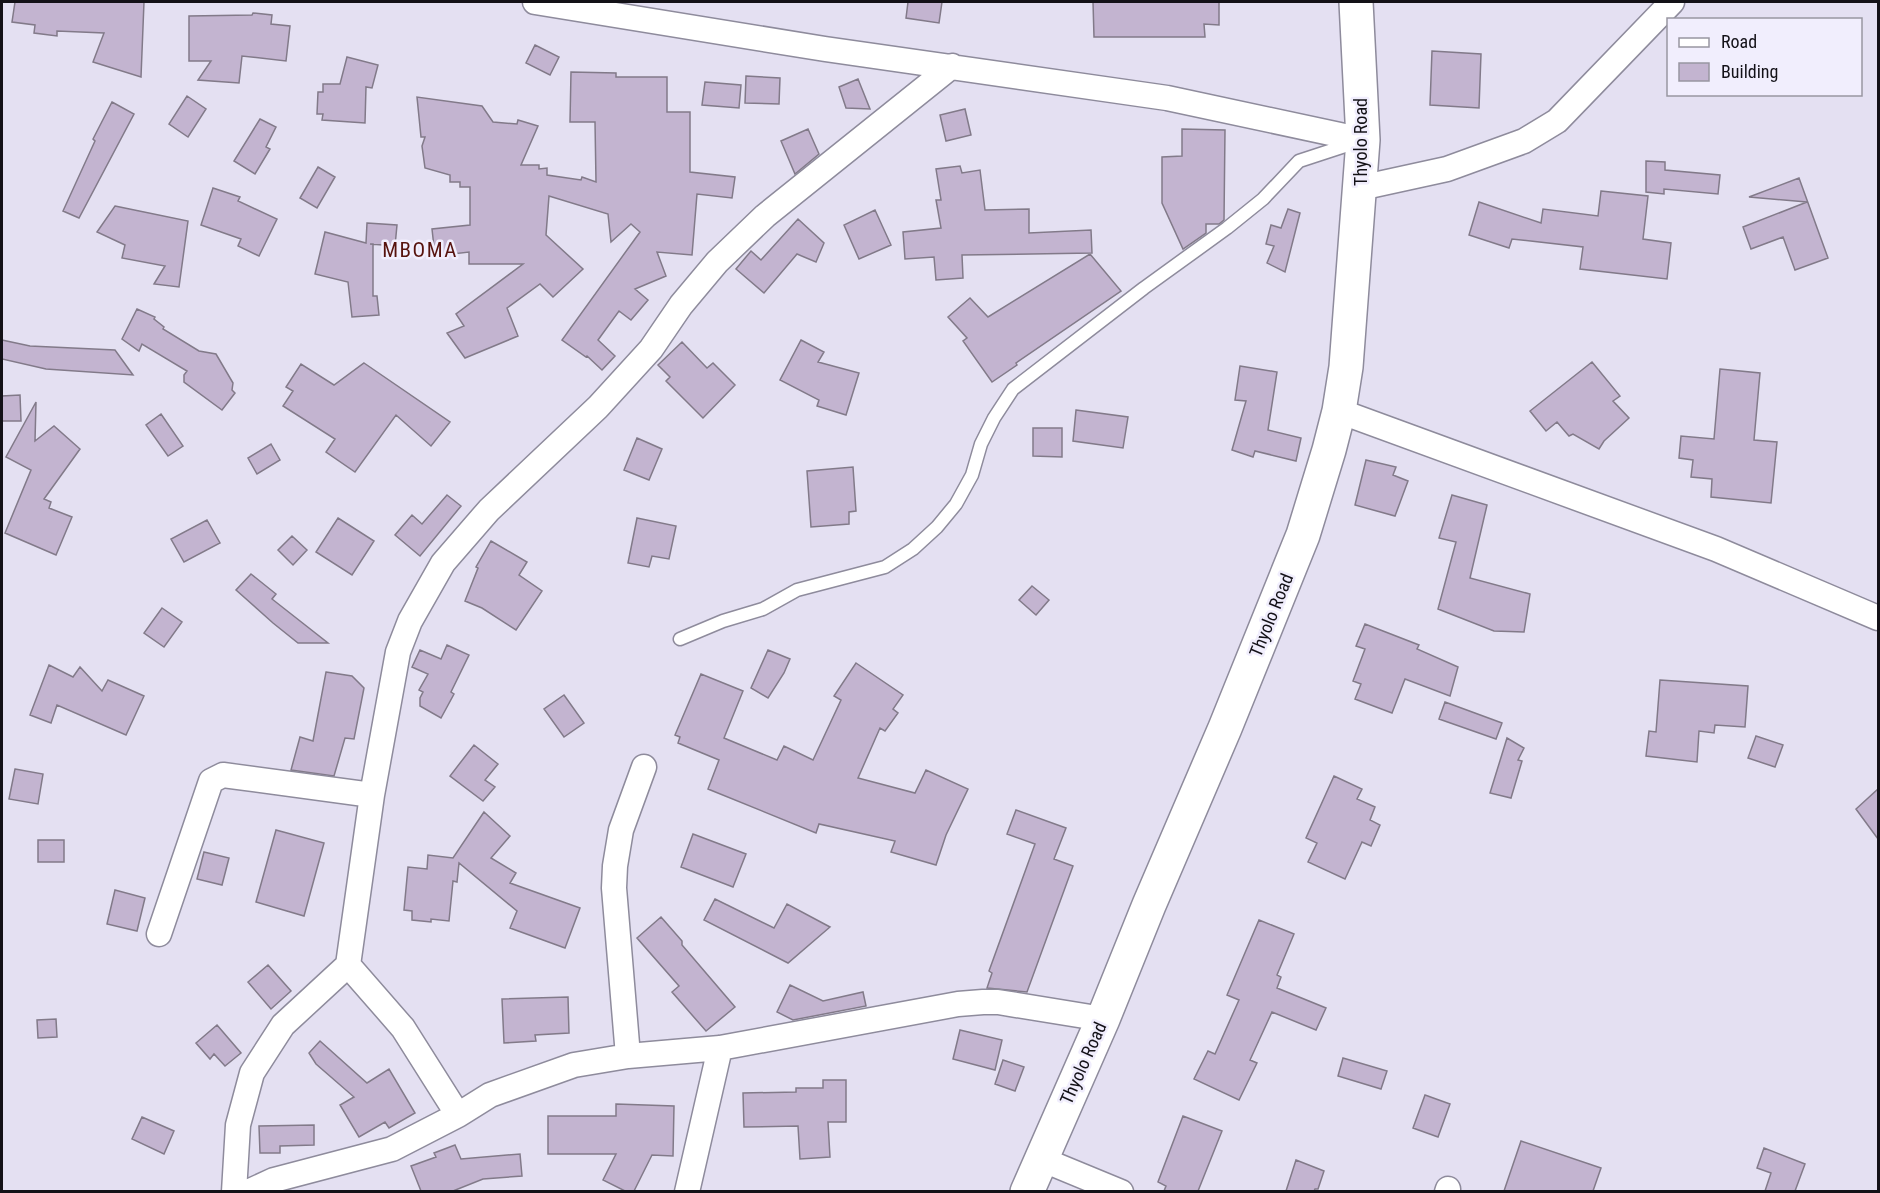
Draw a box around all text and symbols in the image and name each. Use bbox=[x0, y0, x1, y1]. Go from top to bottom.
legend bbox=[1667, 18, 1862, 96]
text: Road bbox=[1721, 31, 1757, 52]
text: Building bbox=[1721, 61, 1778, 82]
street label: Thyolo Road bbox=[1350, 98, 1371, 186]
district label: MBOMA bbox=[382, 238, 458, 262]
street label: Thyolo Road bbox=[1245, 570, 1297, 660]
street label: Thyolo Road bbox=[1056, 1019, 1110, 1107]

